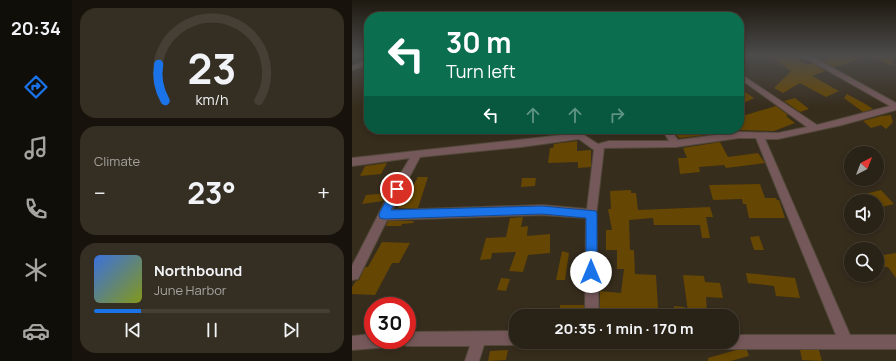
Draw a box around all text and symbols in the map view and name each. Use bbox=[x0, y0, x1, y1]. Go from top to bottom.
text: 20:34 bbox=[11, 16, 61, 40]
text: 30 m bbox=[446, 23, 511, 61]
icon: left bbox=[380, 28, 432, 80]
text: 23 bbox=[188, 40, 236, 96]
text: Turn left bbox=[446, 59, 516, 83]
icon: directions bbox=[22, 73, 50, 101]
text: km/h bbox=[195, 89, 229, 108]
icon: left bbox=[480, 104, 502, 126]
icon: ahead bbox=[522, 104, 544, 126]
icon: ahead bbox=[564, 104, 586, 126]
icon: right bbox=[606, 104, 628, 126]
icon: music bbox=[22, 134, 50, 162]
north arrow bbox=[844, 146, 884, 186]
map controls bbox=[844, 146, 884, 282]
text: Climate bbox=[94, 152, 140, 170]
text: 23° bbox=[187, 172, 236, 213]
pin bbox=[380, 172, 414, 206]
text: − bbox=[94, 178, 106, 208]
text: + bbox=[317, 178, 330, 208]
icon: arrive bbox=[386, 178, 408, 200]
button: sound bbox=[844, 194, 884, 234]
icon: phone bbox=[22, 195, 50, 223]
button: search bbox=[844, 242, 884, 282]
position arrow bbox=[570, 251, 612, 293]
icon: climate bbox=[22, 256, 50, 284]
text: Northbound bbox=[154, 260, 242, 281]
text: June Harbor bbox=[154, 281, 227, 299]
speed limit sign: 30 bbox=[364, 297, 416, 349]
icon: car bbox=[22, 317, 50, 345]
text: 20:35 · 1 min · 170 m bbox=[554, 318, 694, 339]
icon: previous bbox=[122, 319, 144, 341]
icon: pause bbox=[201, 319, 223, 341]
icon: next bbox=[280, 319, 302, 341]

